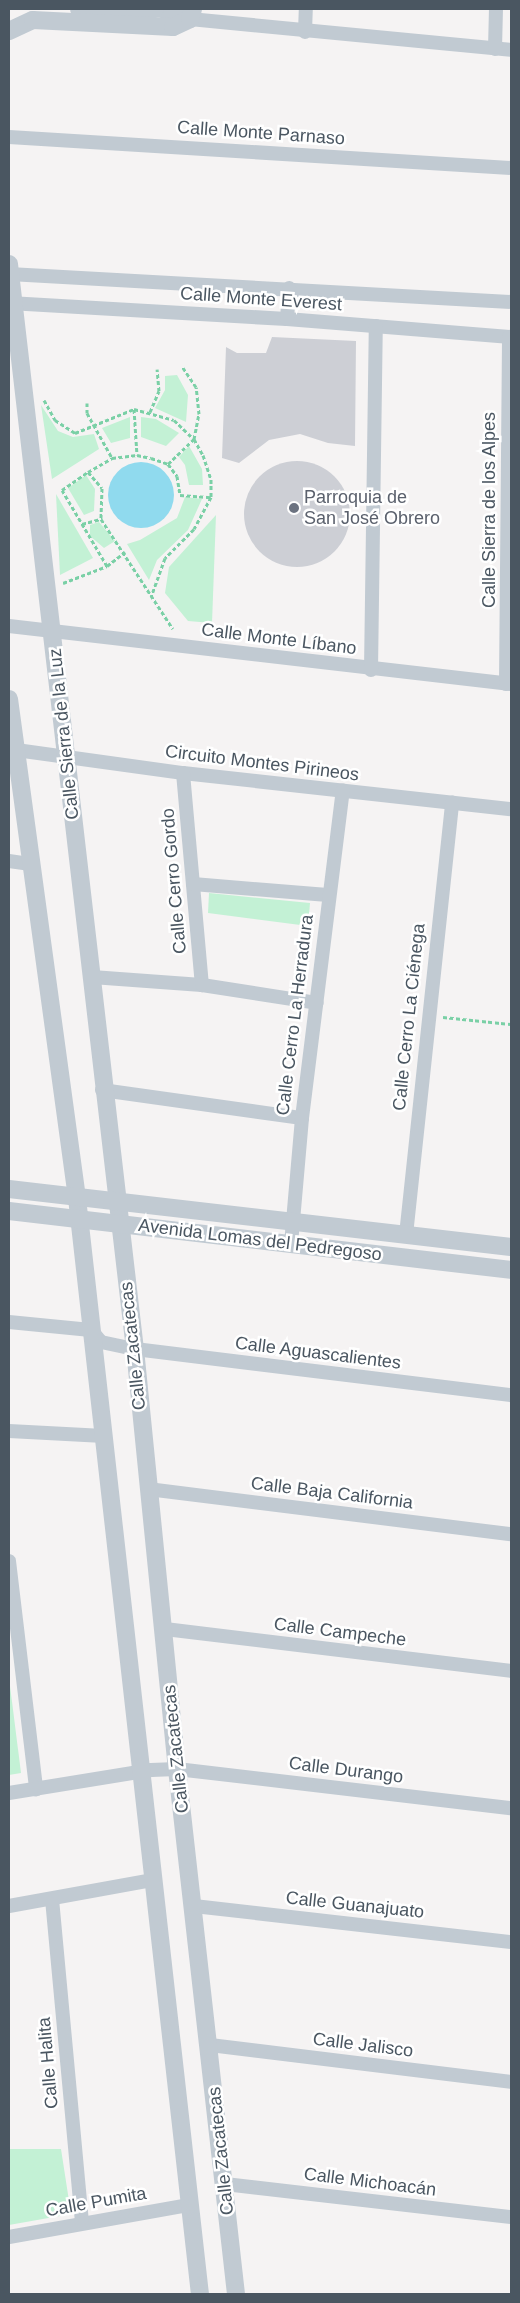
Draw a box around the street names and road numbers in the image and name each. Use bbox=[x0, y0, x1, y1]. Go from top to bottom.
street label: Calle Monte Parnaso bbox=[176, 116, 346, 150]
street label: Calle Monte Everest bbox=[179, 283, 343, 315]
street label: Calle Sierra de los Alpes bbox=[478, 411, 500, 609]
street label: Calle Monte Líbano bbox=[200, 619, 358, 659]
street label: Calle Sierra de la Luz bbox=[44, 647, 84, 821]
street label: Circuito Montes Pirineos bbox=[164, 740, 360, 786]
street label: Calle Cerro Gordo bbox=[157, 807, 191, 955]
street label: Calle Cerro La Herradura bbox=[272, 913, 318, 1117]
street label: Calle Cerro La Ciénega bbox=[388, 922, 430, 1112]
street label: Avenida Lomas del Pedregoso bbox=[137, 1214, 383, 1266]
street label: Calle Zacatecas bbox=[116, 1281, 150, 1411]
street label: Calle Aguascalientes bbox=[233, 1332, 403, 1374]
street label: Calle Baja California bbox=[250, 1472, 414, 1514]
street label: Calle Campeche bbox=[273, 1613, 407, 1651]
street label: Calle Zacatecas bbox=[159, 1684, 193, 1814]
street label: Calle Durango bbox=[288, 1752, 404, 1788]
street label: Calle Guanajuato bbox=[285, 1887, 425, 1923]
street label: Calle Halita bbox=[33, 2016, 63, 2110]
street label: Calle Jalisco bbox=[312, 2028, 414, 2062]
street label: Calle Zacatecas bbox=[204, 2086, 238, 2216]
street label: Calle Michoacán bbox=[303, 2163, 437, 2201]
street label: Calle Pumita bbox=[44, 2183, 148, 2221]

